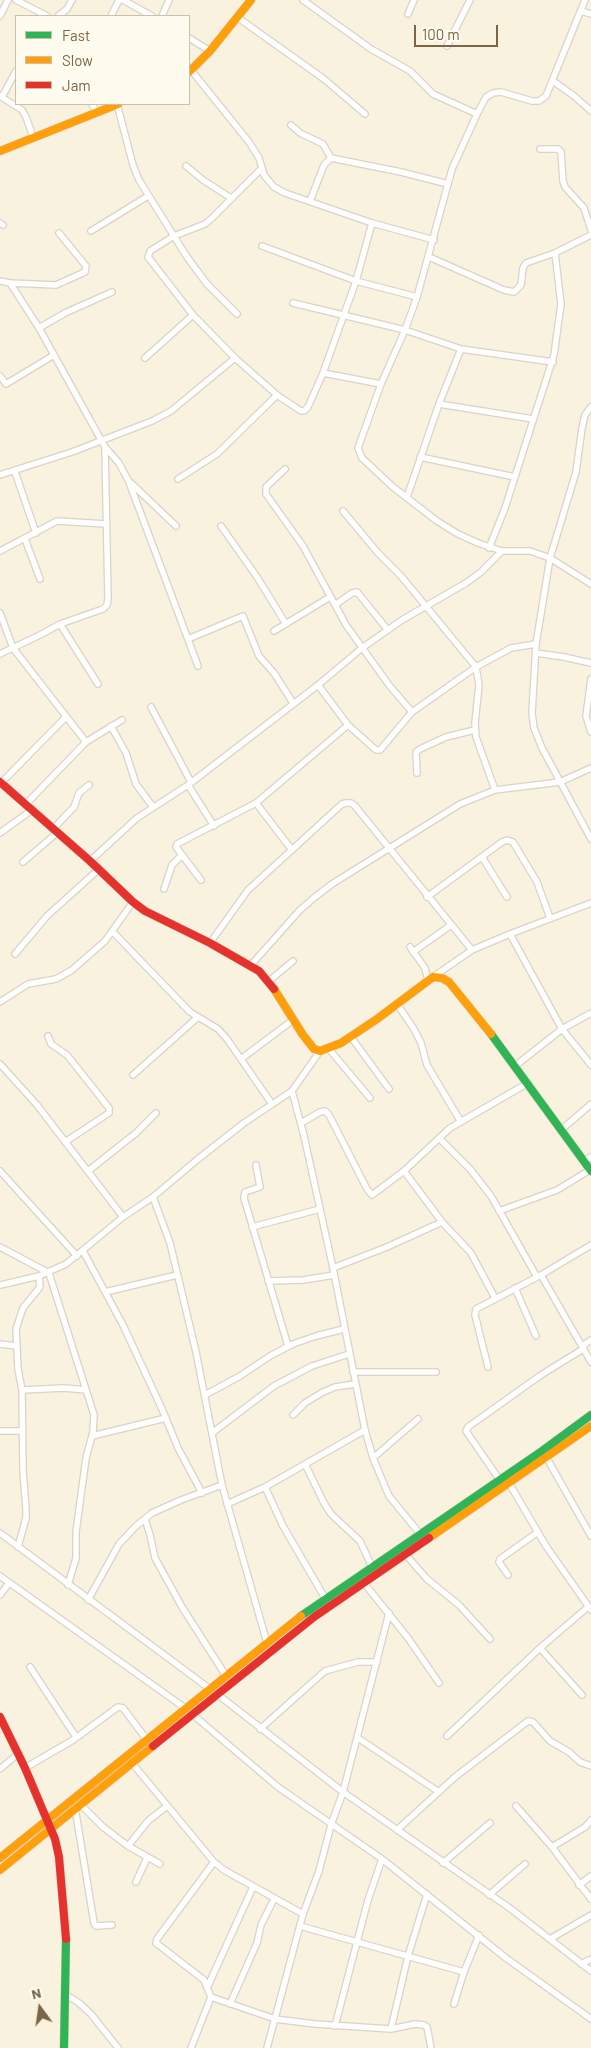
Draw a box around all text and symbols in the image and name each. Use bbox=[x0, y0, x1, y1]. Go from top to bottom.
legend bbox=[15, 15, 190, 105]
scale bar bbox=[416, 15, 500, 47]
text: 100 m bbox=[422, 25, 460, 43]
text: Fast bbox=[62, 26, 90, 44]
text: Slow bbox=[62, 51, 93, 69]
text: Jam bbox=[62, 76, 91, 94]
north arrow bbox=[15, 1983, 65, 2033]
text: N bbox=[30, 1984, 43, 2002]

